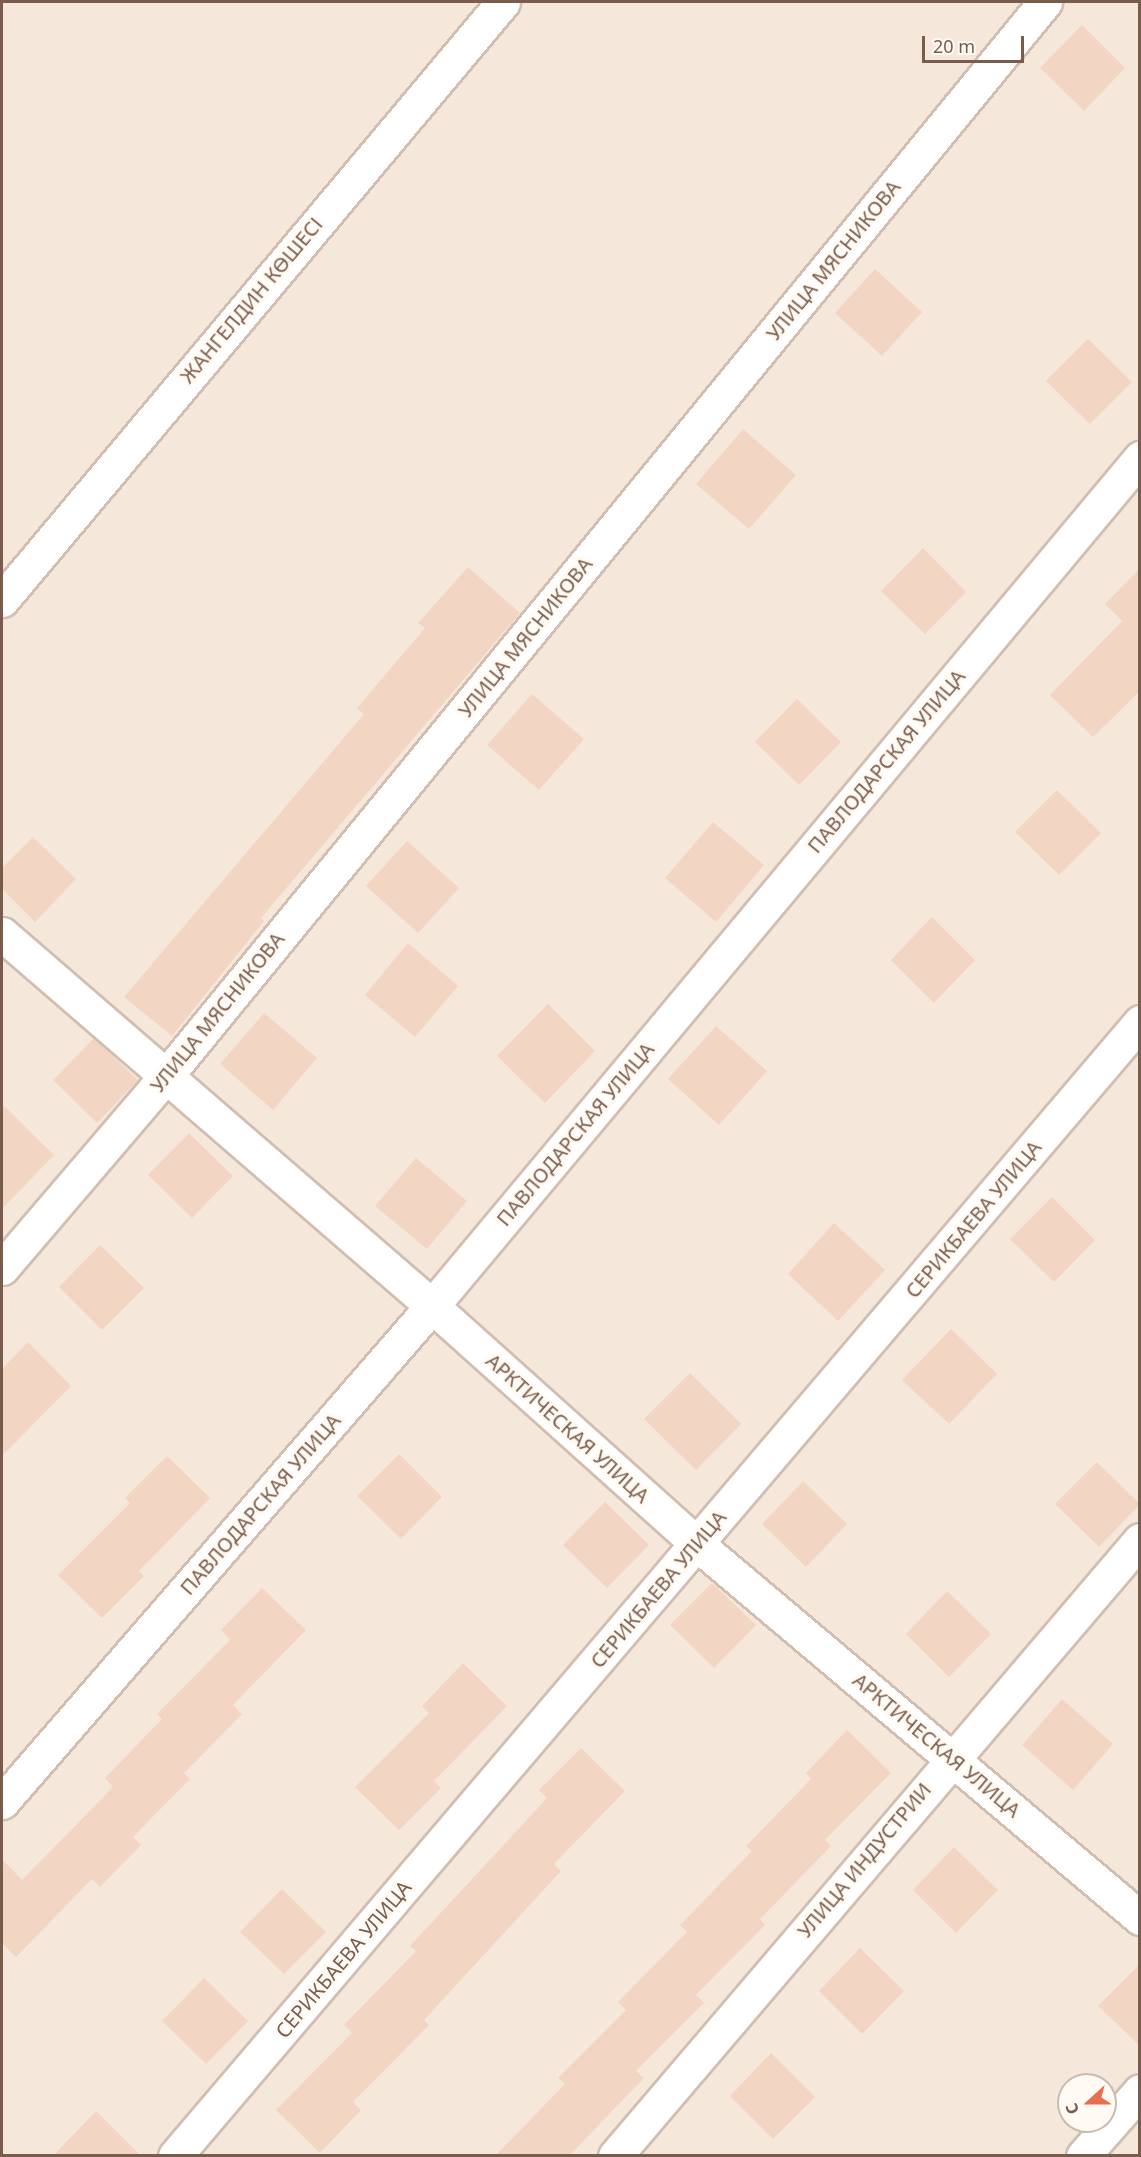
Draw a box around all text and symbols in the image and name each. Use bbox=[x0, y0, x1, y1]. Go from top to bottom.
scale bar bbox=[925, 24, 1027, 62]
text: 20 m bbox=[933, 34, 975, 58]
street label: УЛИЦА МЯСНИКОВА bbox=[761, 175, 905, 345]
street label: ЖАНГЕЛДИН КӨШЕСІ bbox=[175, 212, 327, 388]
street label: УЛИЦА МЯСНИКОВА bbox=[453, 552, 597, 722]
street label: ПАВЛОДАРСКАЯ УЛИЦА bbox=[802, 664, 970, 858]
street label: УЛИЦА МЯСНИКОВА bbox=[145, 927, 289, 1097]
street label: ПАВЛОДАРСКАЯ УЛИЦА bbox=[491, 1037, 659, 1231]
street label: СЕРИКБАЕВА УЛИЦА bbox=[900, 1135, 1046, 1303]
street label: АРКТИЧЕСКАЯ УЛИЦА bbox=[481, 1348, 655, 1508]
street label: ПАВЛОДАРСКАЯ УЛИЦА bbox=[175, 1409, 345, 1599]
street label: СЕРИКБАЕВА УЛИЦА bbox=[585, 1505, 731, 1673]
street label: АРКТИЧЕСКАЯ УЛИЦА bbox=[848, 1668, 1026, 1822]
street label: УЛИЦА ИНДУСТРИИ bbox=[792, 1778, 936, 1942]
street label: СЕРИКБАЕВА УЛИЦА bbox=[270, 1875, 416, 2043]
north arrow bbox=[1057, 2073, 1117, 2133]
text: С bbox=[1060, 2100, 1084, 2118]

